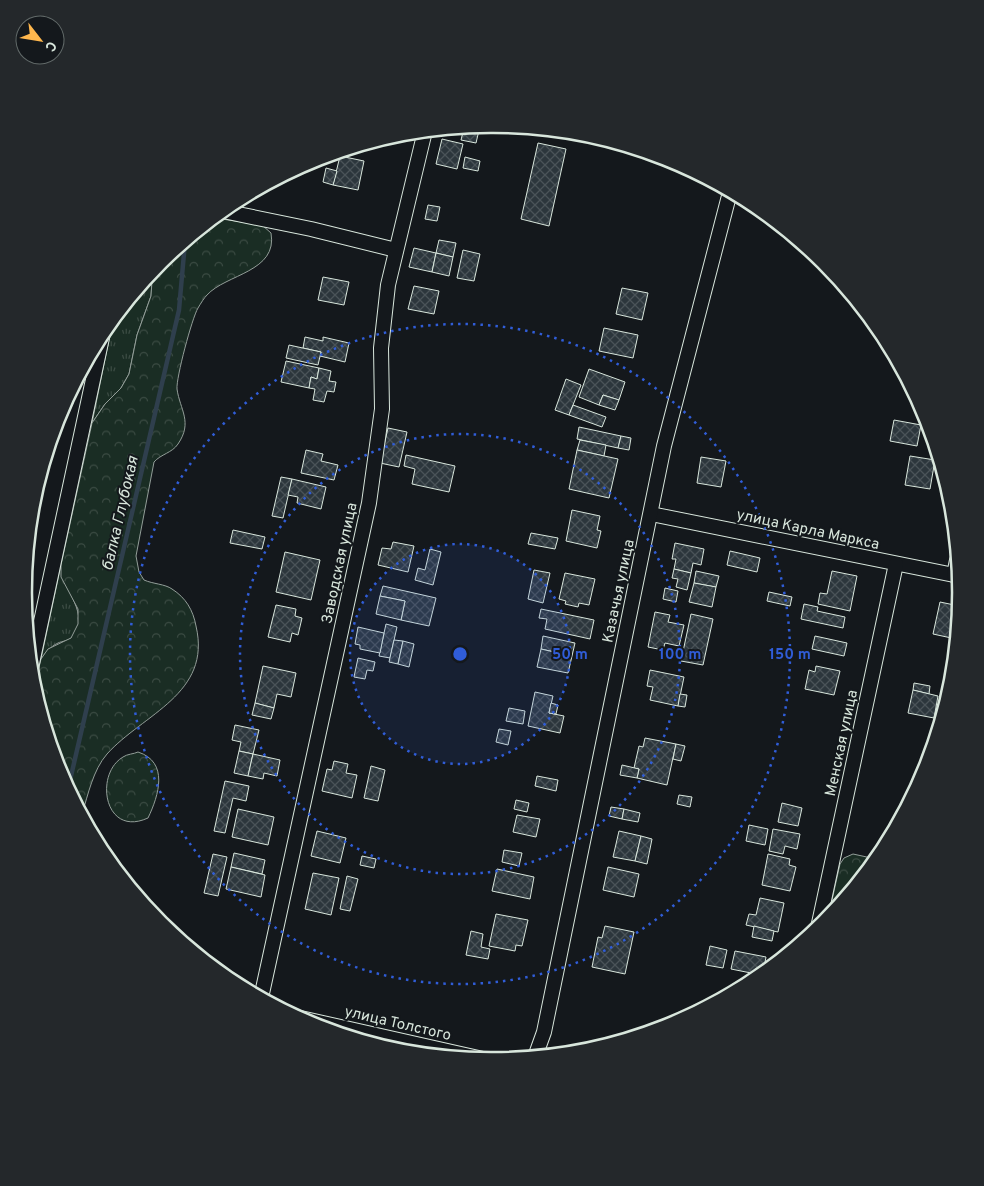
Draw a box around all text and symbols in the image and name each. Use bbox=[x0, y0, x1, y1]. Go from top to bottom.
north arrow bbox=[15, 15, 65, 65]
text: С bbox=[40, 38, 59, 54]
water label: балка Глубокая bbox=[98, 454, 144, 573]
street label: Заводская улица bbox=[318, 501, 363, 626]
street label: улица Карла Маркса bbox=[734, 506, 881, 555]
street label: Казачья улица bbox=[599, 538, 640, 645]
centre of rings bbox=[451, 645, 469, 663]
text: 50 m bbox=[552, 646, 588, 665]
text: 100 m bbox=[659, 646, 701, 665]
text: 150 m bbox=[769, 646, 811, 665]
street label: Менская улица bbox=[822, 688, 863, 798]
street label: улица Толстого bbox=[342, 1003, 453, 1046]

